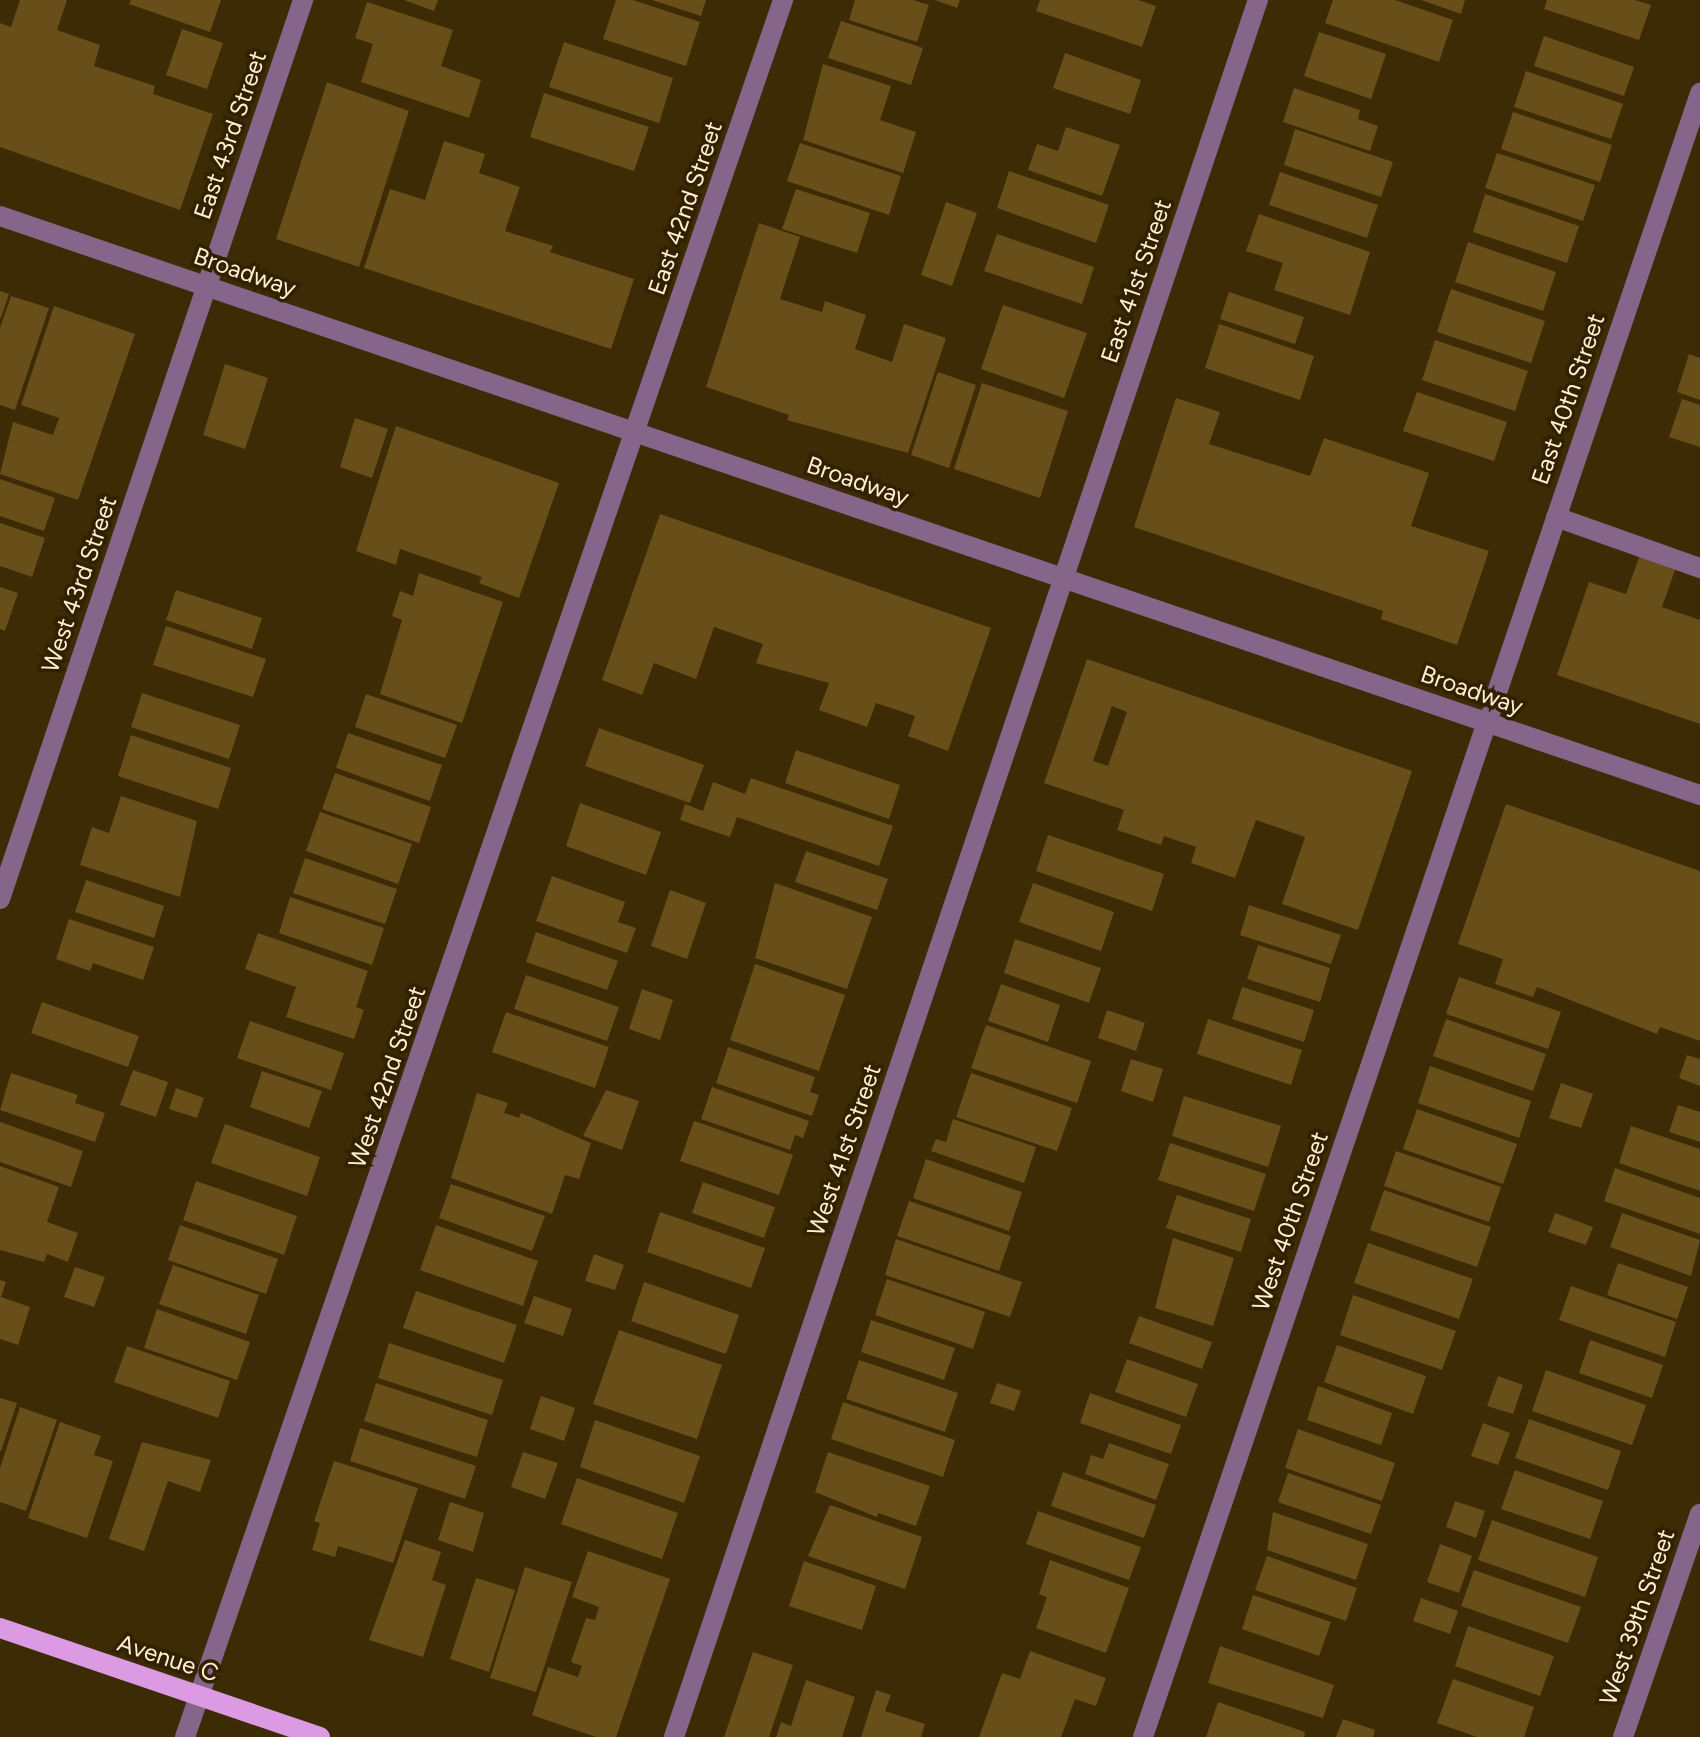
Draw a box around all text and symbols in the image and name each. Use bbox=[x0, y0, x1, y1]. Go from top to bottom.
street label: East 43rd Street bbox=[188, 47, 272, 223]
street label: East 42nd Street bbox=[642, 117, 728, 299]
street label: East 41st Street bbox=[1095, 196, 1177, 366]
street label: Broadway bbox=[190, 241, 300, 303]
street label: East 40th Street bbox=[1525, 310, 1611, 488]
street label: Broadway bbox=[803, 450, 913, 512]
street label: West 43rd Street bbox=[35, 492, 123, 676]
street label: Broadway bbox=[1417, 659, 1527, 721]
street label: West 42nd Street bbox=[342, 982, 432, 1172]
street label: West 41st Street bbox=[801, 1060, 887, 1240]
street label: West 40th Street bbox=[1246, 1128, 1334, 1314]
street label: West 39th Street bbox=[1594, 1526, 1680, 1708]
street label: Avenue C bbox=[114, 1628, 222, 1688]

